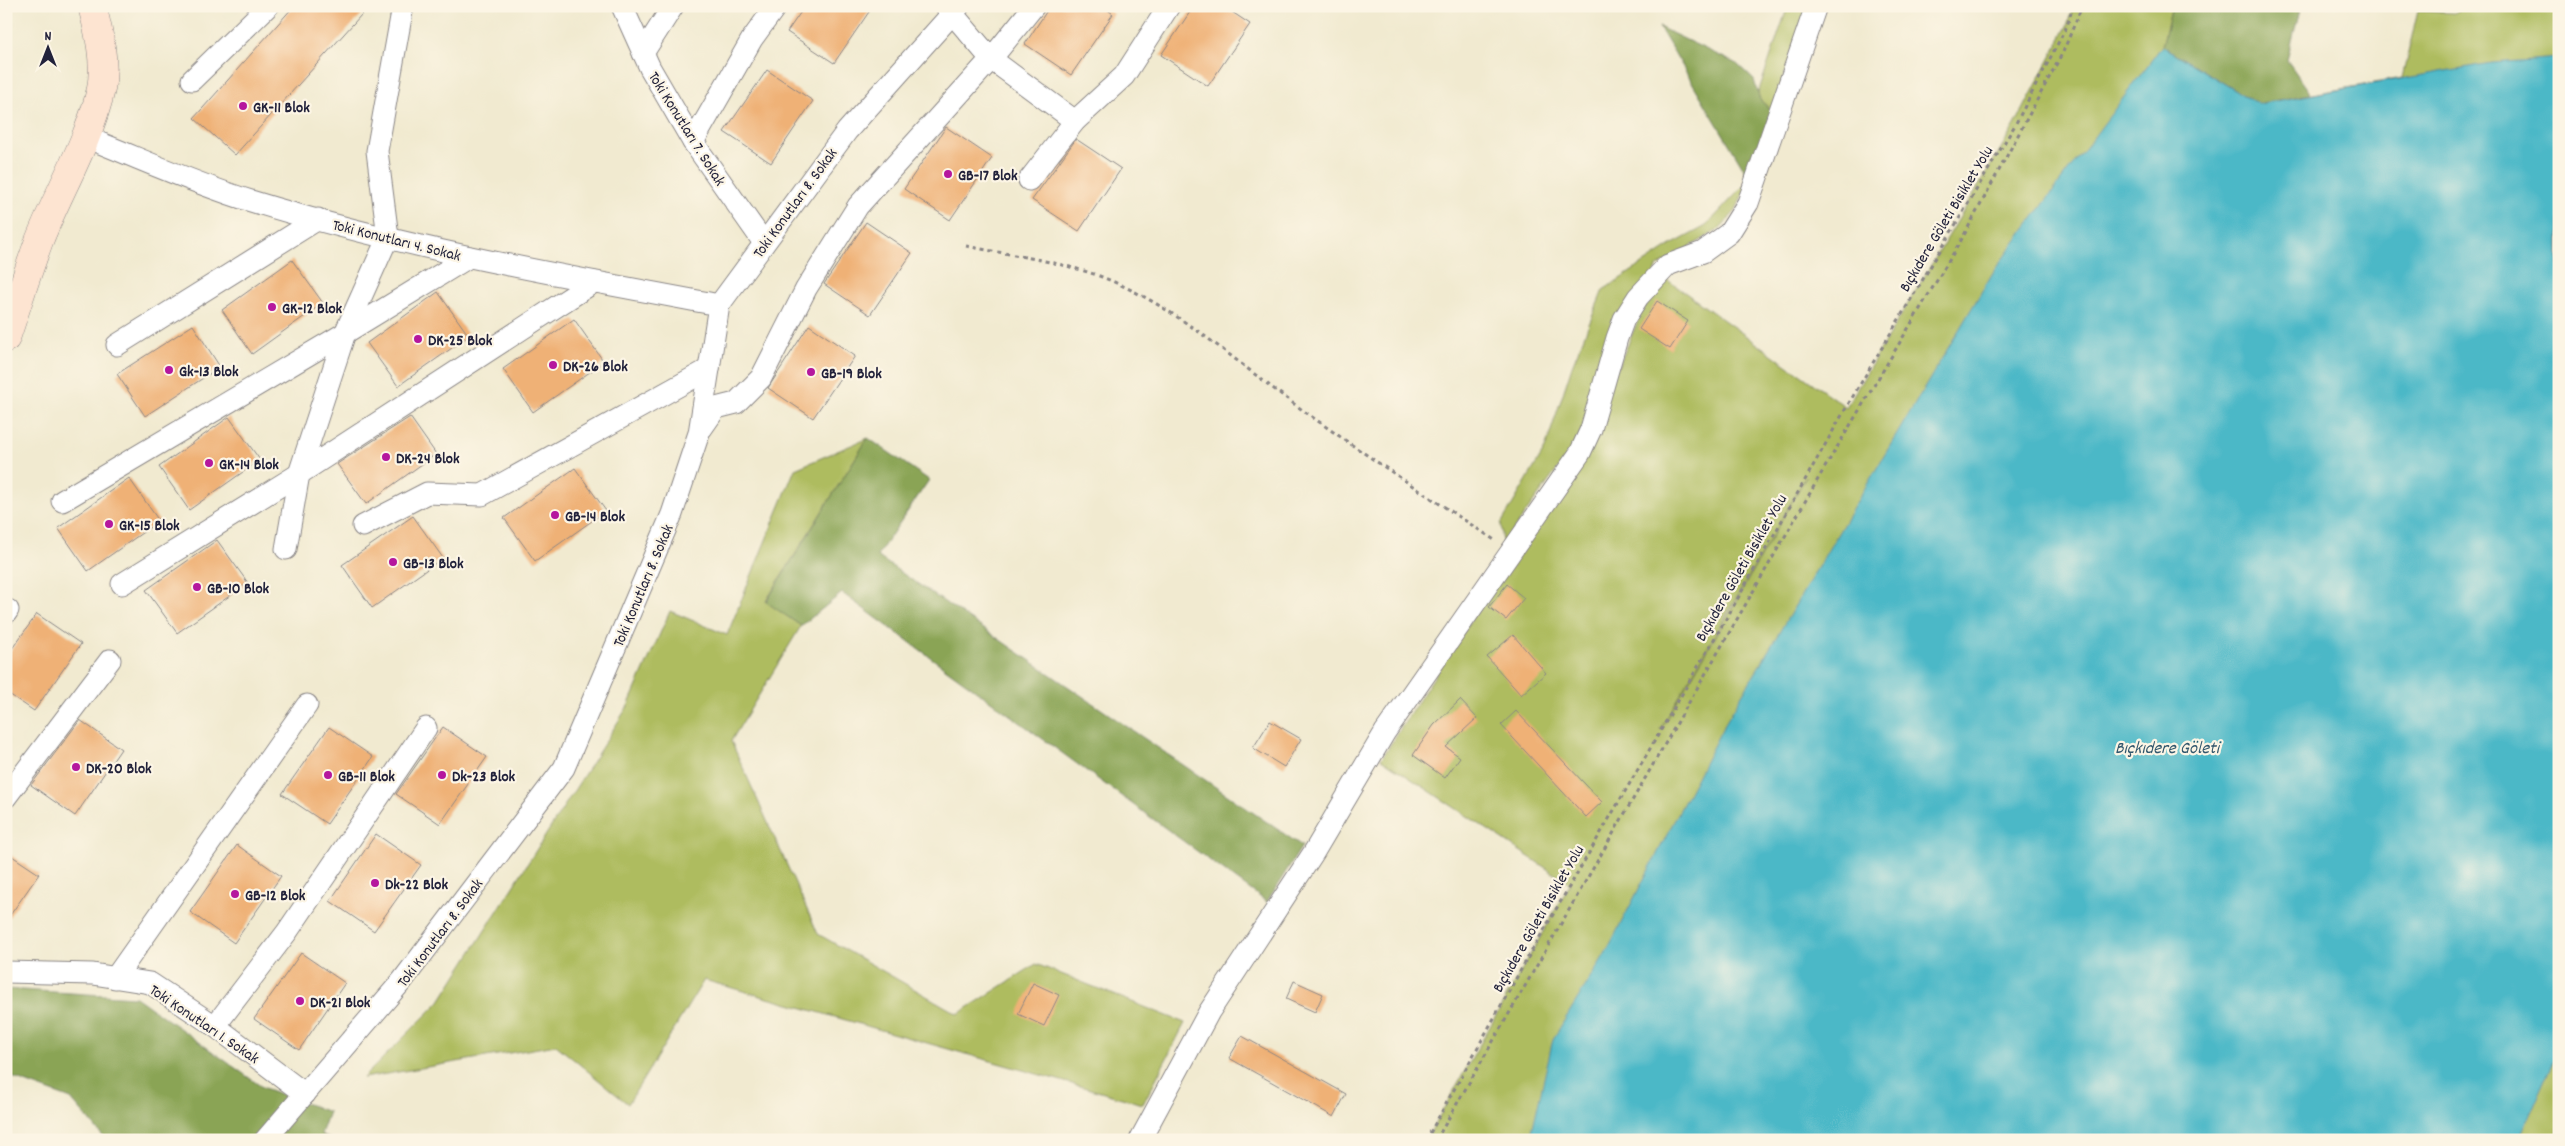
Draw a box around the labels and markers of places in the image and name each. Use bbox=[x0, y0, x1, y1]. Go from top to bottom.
place label: GK-11 Blok bbox=[253, 97, 310, 120]
marker: GK-11 Blok bbox=[237, 100, 249, 112]
place label: GB-17 Blok bbox=[958, 165, 1018, 188]
marker: GB-17 Blok bbox=[942, 168, 954, 180]
place label: GK-12 Blok bbox=[282, 298, 343, 321]
marker: GK-12 Blok bbox=[266, 301, 278, 313]
place label: DK-25 Blok bbox=[428, 330, 493, 353]
marker: DK-25 Blok bbox=[412, 333, 424, 345]
place label: DK-26 Blok bbox=[563, 356, 628, 379]
marker: DK-26 Blok bbox=[547, 359, 559, 371]
place label: Gk-13 Blok bbox=[179, 361, 239, 384]
place label: GB-19 Blok bbox=[821, 363, 882, 386]
marker: Gk-13 Blok bbox=[163, 364, 175, 376]
marker: GB-19 Blok bbox=[805, 366, 817, 378]
place label: DK-24 Blok bbox=[396, 448, 460, 471]
marker: DK-24 Blok bbox=[380, 451, 392, 463]
place label: GK-14 Blok bbox=[219, 454, 279, 477]
marker: GK-14 Blok bbox=[203, 457, 215, 469]
place label: GB-14 Blok bbox=[565, 506, 625, 529]
marker: GB-14 Blok bbox=[549, 509, 561, 521]
place label: GK-15 Blok bbox=[119, 515, 180, 538]
marker: GK-15 Blok bbox=[103, 518, 115, 530]
place label: GB-13 Blok bbox=[403, 553, 464, 576]
marker: GB-13 Blok bbox=[387, 556, 399, 568]
place label: GB-10 Blok bbox=[207, 578, 270, 601]
marker: GB-10 Blok bbox=[191, 581, 203, 593]
place label: DK-20 Blok bbox=[86, 758, 152, 781]
marker: DK-20 Blok bbox=[70, 761, 82, 773]
place label: GB-11 Blok bbox=[338, 766, 395, 789]
place label: Dk-23 Blok bbox=[452, 766, 516, 789]
marker: GB-11 Blok bbox=[322, 769, 334, 781]
marker: Dk-23 Blok bbox=[436, 769, 448, 781]
place label: Dk-22 Blok bbox=[385, 874, 448, 897]
marker: Dk-22 Blok bbox=[369, 877, 381, 889]
place label: GB-12 Blok bbox=[245, 885, 306, 908]
marker: GB-12 Blok bbox=[229, 888, 241, 900]
place label: DK-21 Blok bbox=[310, 992, 371, 1015]
marker: DK-21 Blok bbox=[294, 995, 306, 1007]

